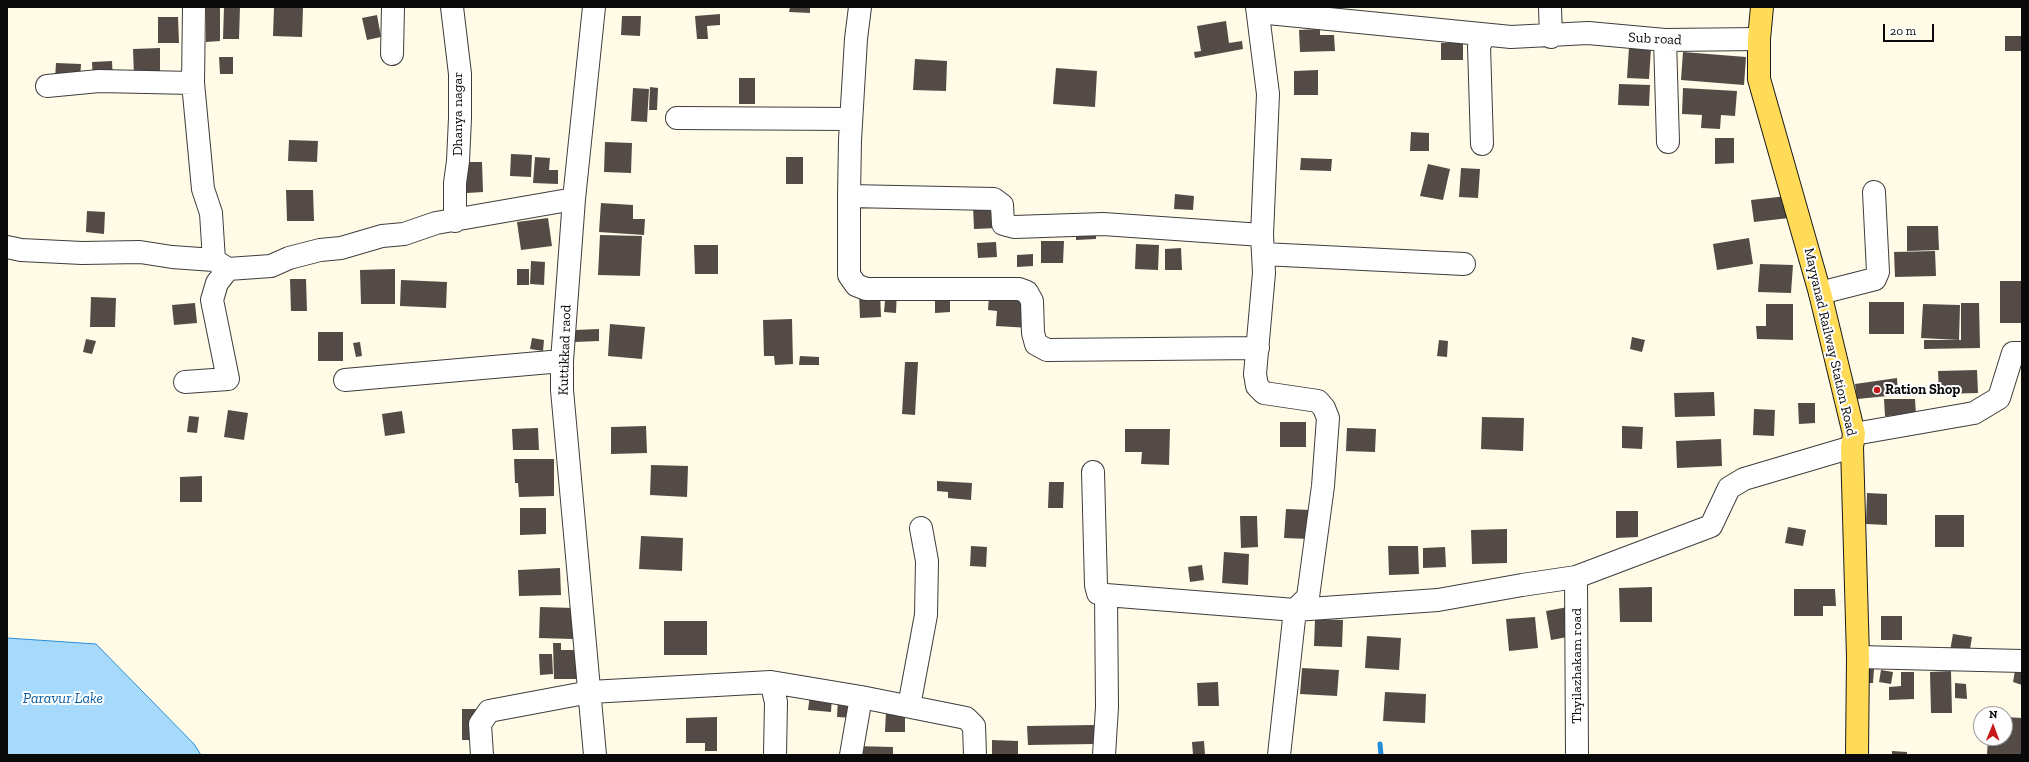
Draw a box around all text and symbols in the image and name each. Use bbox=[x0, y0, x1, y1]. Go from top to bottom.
scale bar bbox=[1885, 16, 1936, 42]
text: 20 m bbox=[1890, 24, 1916, 38]
street label: Sub road bbox=[1628, 29, 1682, 49]
street label: Dhanya nagar bbox=[450, 72, 466, 156]
street label: Mayyanad Railway Station Road bbox=[1800, 246, 1860, 438]
street label: Kuttikkad raod bbox=[555, 304, 575, 396]
place label: Ration Shop bbox=[1885, 382, 1960, 398]
marker: Ration Shop bbox=[1872, 385, 1882, 395]
street label: Thyilazhakam road bbox=[1569, 608, 1585, 724]
water label: Paravur Lake bbox=[23, 690, 103, 708]
north arrow bbox=[1973, 706, 2013, 746]
text: N bbox=[1989, 708, 1998, 721]

